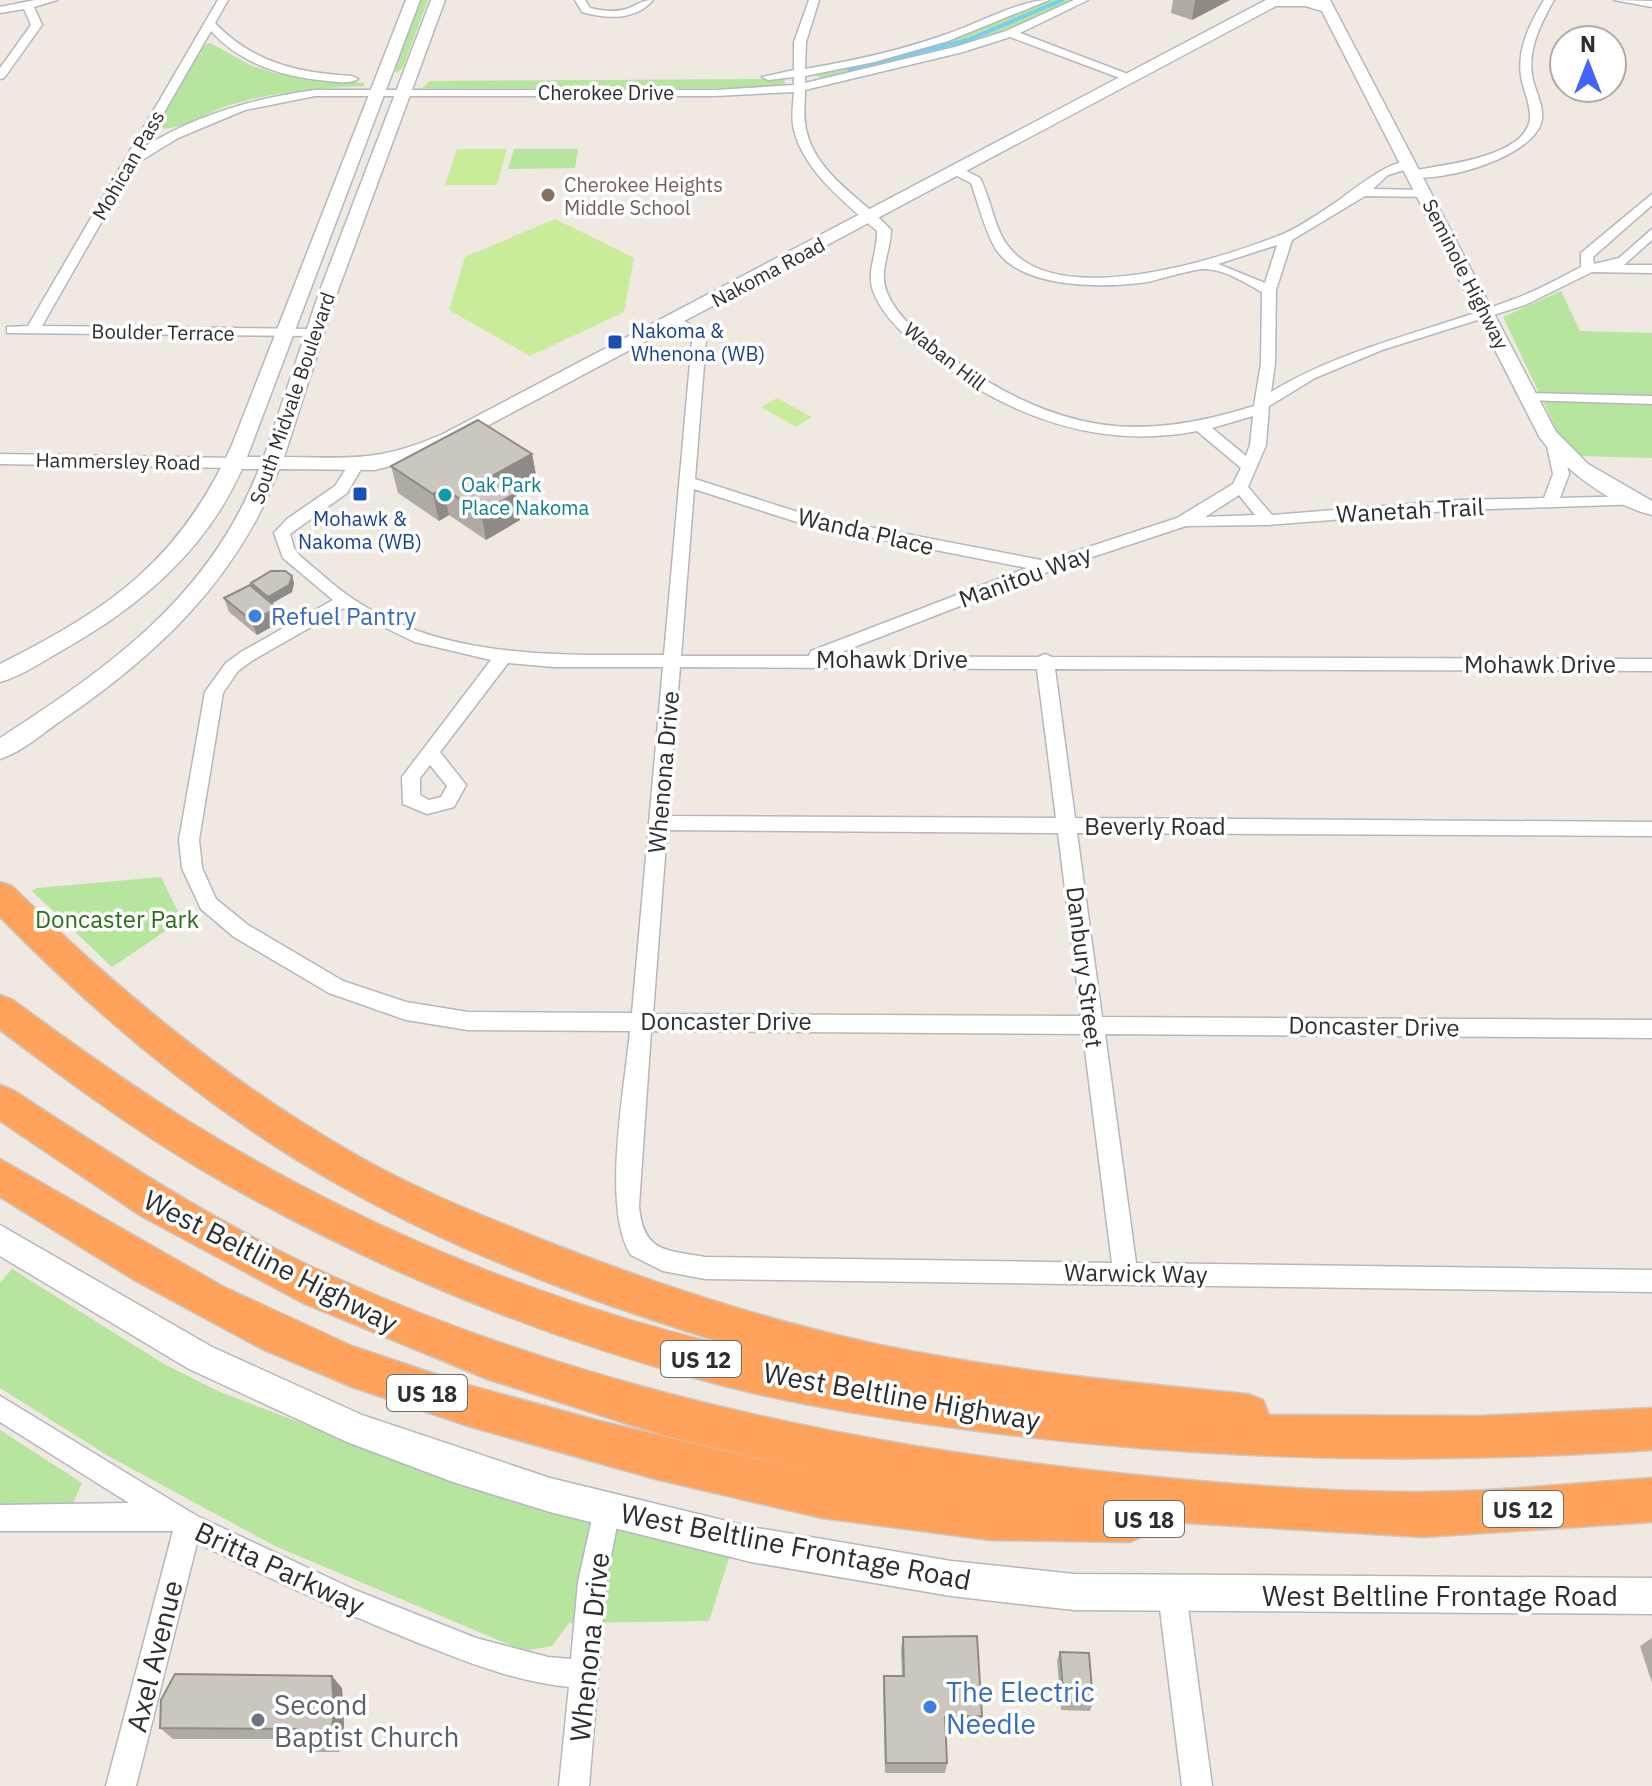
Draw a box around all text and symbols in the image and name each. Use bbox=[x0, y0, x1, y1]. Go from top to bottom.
north arrow bbox=[1548, 24, 1628, 104]
text: N bbox=[1580, 29, 1596, 58]
street label: Cherokee Drive bbox=[538, 79, 674, 106]
street label: Mohican Pass bbox=[86, 105, 170, 225]
place label: Cherokee Heights Middle School bbox=[564, 171, 723, 221]
marker: Cherokee Heights Middle School bbox=[539, 186, 557, 204]
street label: Seminole Highway bbox=[1416, 194, 1516, 354]
street label: Nakoma Road bbox=[706, 231, 830, 313]
street label: South Midvale Boulevard bbox=[243, 288, 341, 508]
street label: Waban Hill bbox=[899, 316, 991, 396]
street label: Boulder Terrace bbox=[91, 317, 235, 347]
place label: Nakoma & Whenona (WB) bbox=[631, 317, 765, 367]
marker: Nakoma & Whenona (WB) bbox=[606, 333, 624, 351]
street label: Hammersley Road bbox=[35, 446, 201, 476]
place label: Oak Park Place Nakoma bbox=[461, 471, 590, 521]
marker: Mohawk & Nakoma (WB) bbox=[351, 485, 369, 503]
marker: Oak Park Place Nakoma bbox=[436, 486, 454, 504]
street label: Wanetah Trail bbox=[1335, 490, 1485, 530]
street label: Wanda Place bbox=[795, 500, 937, 562]
place label: Mohawk & Nakoma (WB) bbox=[298, 505, 422, 555]
street label: Manitou Way bbox=[954, 537, 1096, 615]
place label: Refuel Pantry bbox=[271, 600, 416, 632]
marker: Refuel Pantry bbox=[246, 607, 264, 625]
street label: Mohawk Drive bbox=[816, 643, 968, 675]
street label: Mohawk Drive bbox=[1464, 648, 1616, 680]
street label: Whenona Drive bbox=[640, 689, 686, 855]
street label: Beverly Road bbox=[1084, 810, 1226, 842]
street label: Danbury Street bbox=[1059, 884, 1111, 1050]
park label: Doncaster Park bbox=[35, 903, 199, 935]
street label: Doncaster Drive bbox=[640, 1005, 812, 1037]
street label: Doncaster Drive bbox=[1288, 1009, 1460, 1043]
street label: West Beltline Highway bbox=[138, 1181, 404, 1341]
street label: Warwick Way bbox=[1064, 1256, 1208, 1290]
road number: US 12 bbox=[661, 1341, 741, 1377]
street label: West Beltline Highway bbox=[761, 1353, 1043, 1439]
road number: US 18 bbox=[387, 1375, 467, 1411]
road number: US 12 bbox=[1483, 1491, 1563, 1527]
street label: West Beltline Frontage Road bbox=[618, 1494, 974, 1598]
road number: US 18 bbox=[1104, 1501, 1184, 1537]
street label: Britta Parkway bbox=[189, 1513, 371, 1623]
street label: Whenona Drive bbox=[561, 1550, 617, 1744]
street label: Axel Avenue bbox=[117, 1576, 191, 1736]
street label: West Beltline Frontage Road bbox=[1262, 1577, 1618, 1614]
place label: The Electric Needle bbox=[946, 1673, 1095, 1742]
place label: Second Baptist Church bbox=[274, 1686, 459, 1755]
marker: The Electric Needle bbox=[921, 1698, 939, 1716]
marker: Second Baptist Church bbox=[249, 1711, 267, 1729]

